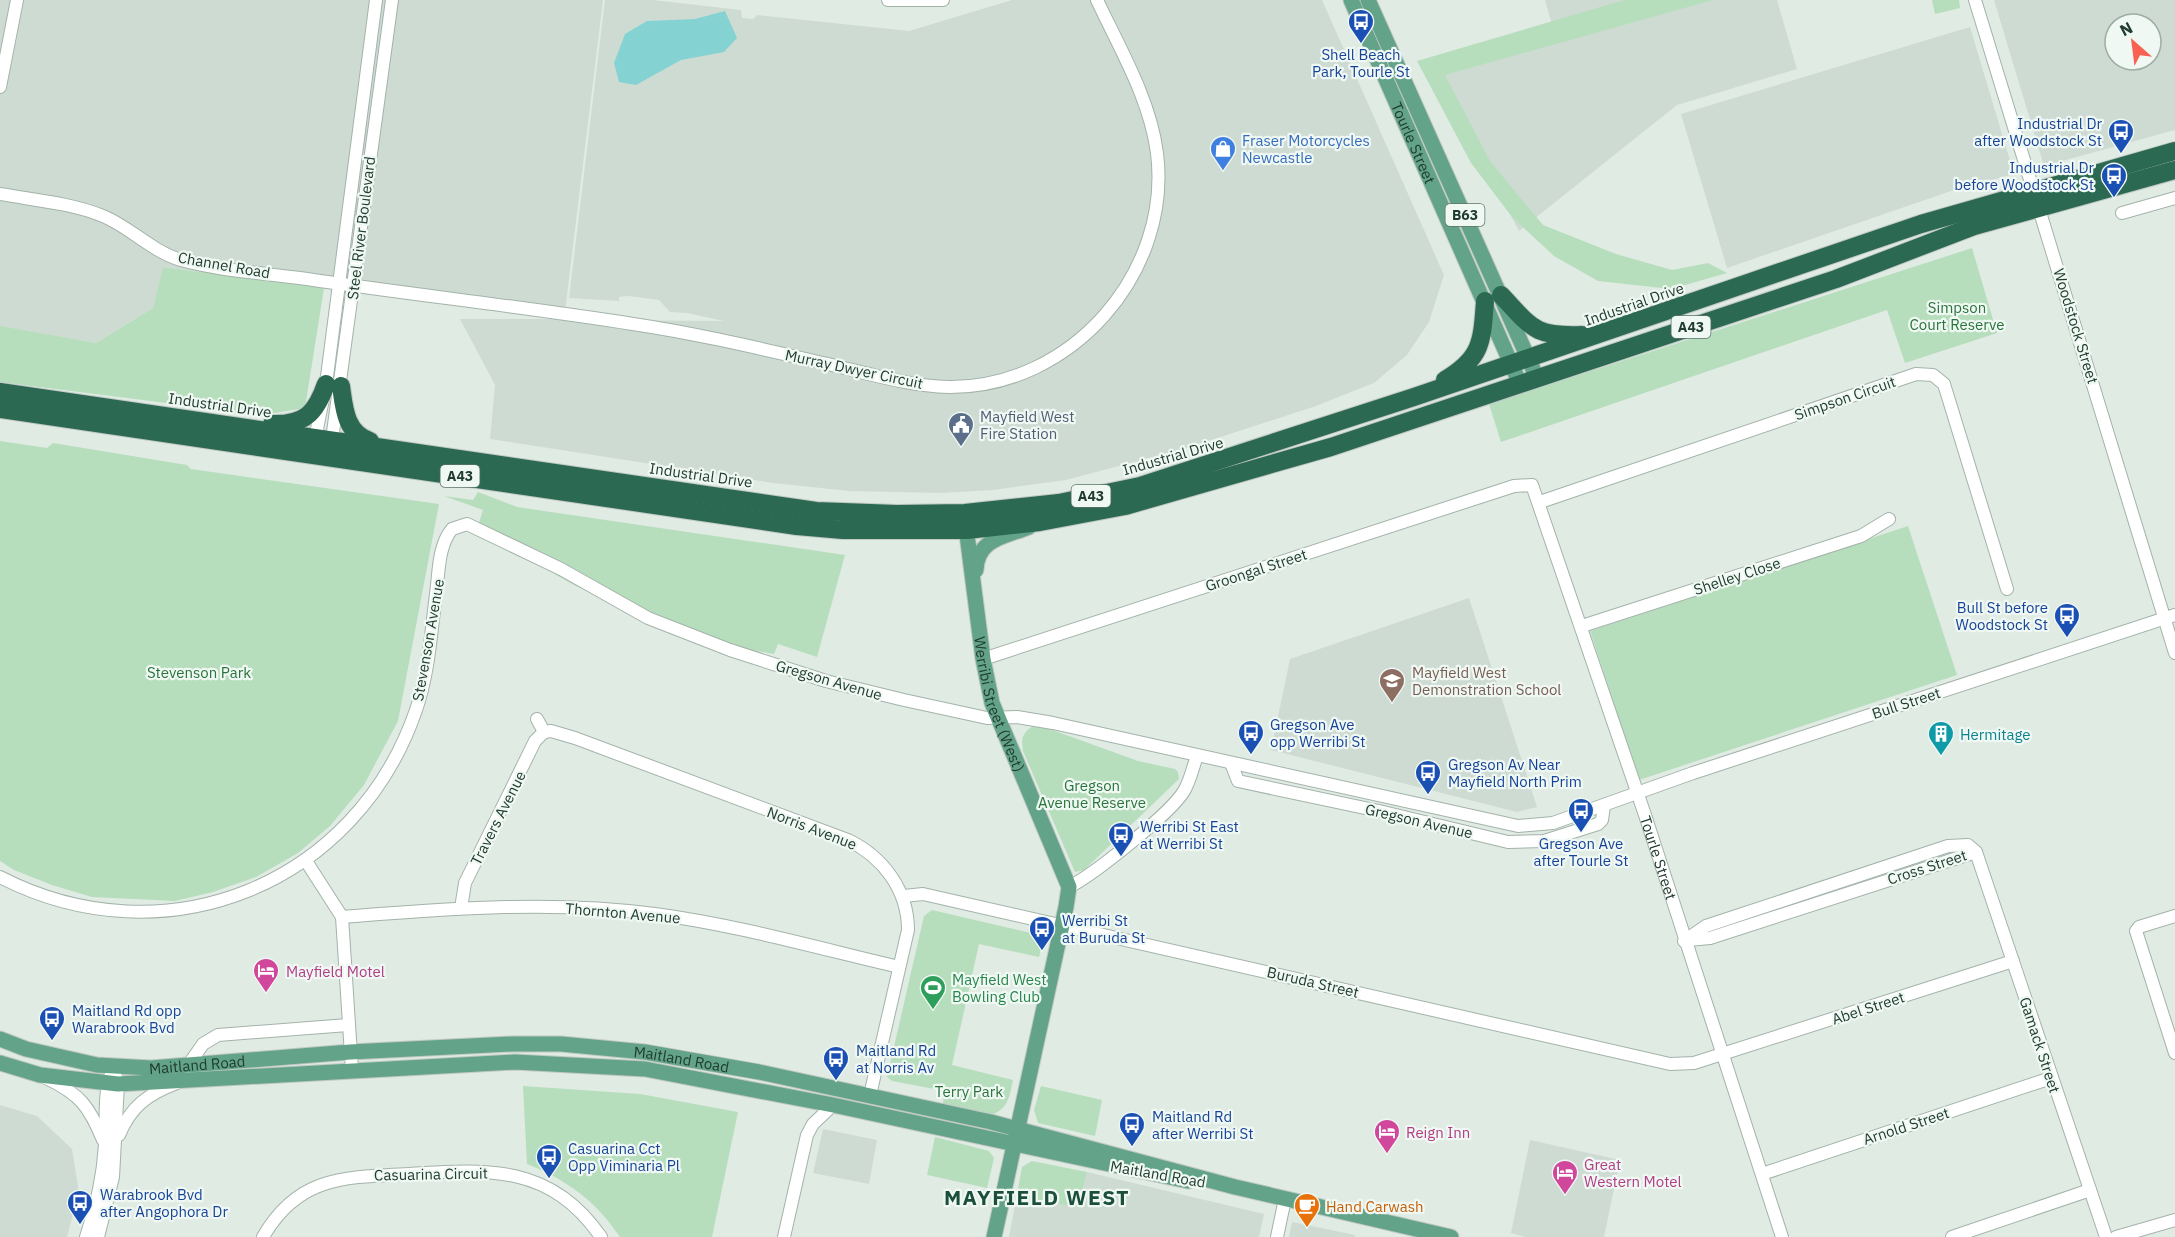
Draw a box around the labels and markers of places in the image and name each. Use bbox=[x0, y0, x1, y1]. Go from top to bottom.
bus stop icon: Shell Beach Park, Tourle St bbox=[1346, 7, 1376, 45]
place label: Shell Beach Park, Tourle St bbox=[1312, 45, 1410, 81]
place label: Industrial Dr after Woodstock St bbox=[1974, 114, 2102, 150]
bus stop icon: Industrial Dr after Woodstock St bbox=[2106, 117, 2136, 155]
place label: Fraser Motorcycles Newcastle bbox=[1242, 131, 1370, 167]
shop icon: Fraser Motorcycles Newcastle bbox=[1208, 134, 1238, 172]
place label: Industrial Dr before Woodstock St bbox=[1954, 158, 2094, 194]
bus stop icon: Industrial Dr before Woodstock St bbox=[2099, 161, 2129, 199]
place label: Mayfield West Fire Station bbox=[980, 407, 1075, 443]
public building icon: Mayfield West Fire Station bbox=[946, 410, 976, 448]
place label: Bull St before Woodstock St bbox=[1956, 598, 2048, 634]
bus stop icon: Bull St before Woodstock St bbox=[2052, 601, 2082, 639]
place label: Mayfield West Demonstration School bbox=[1412, 663, 1561, 699]
school or university icon: Mayfield West Demonstration School bbox=[1377, 666, 1407, 704]
place label: Gregson Ave opp Werribi St bbox=[1270, 715, 1365, 751]
bus stop icon: Gregson Ave opp Werribi St bbox=[1236, 718, 1266, 756]
building icon: Hermitage bbox=[1926, 719, 1956, 757]
place label: Hermitage bbox=[1960, 725, 2031, 744]
place label: Gregson Av Near Mayfield North Prim bbox=[1448, 755, 1582, 791]
bus stop icon: Gregson Av Near Mayfield North Prim bbox=[1413, 758, 1443, 796]
bus stop icon: Gregson Ave after Tourle St bbox=[1566, 796, 1596, 834]
place label: Werribi St East at Werribi St bbox=[1140, 817, 1239, 853]
bus stop icon: Werribi St East at Werribi St bbox=[1106, 820, 1136, 858]
place label: Gregson Ave after Tourle St bbox=[1533, 834, 1629, 870]
place label: Werribi St at Buruda St bbox=[1062, 911, 1145, 947]
bus stop icon: Werribi St at Buruda St bbox=[1027, 914, 1057, 952]
hotel icon: Mayfield Motel bbox=[251, 956, 281, 994]
place label: Mayfield Motel bbox=[286, 962, 385, 981]
place label: Mayfield West Bowling Club bbox=[952, 970, 1047, 1006]
sports icon: Mayfield West Bowling Club bbox=[918, 973, 948, 1011]
place label: Maitland Rd opp Warabrook Bvd bbox=[72, 1001, 181, 1037]
bus stop icon: Maitland Rd opp Warabrook Bvd bbox=[37, 1004, 67, 1042]
place label: Maitland Rd at Norris Av bbox=[856, 1041, 936, 1077]
bus stop icon: Maitland Rd at Norris Av bbox=[821, 1044, 851, 1082]
place label: Maitland Rd after Werribi St bbox=[1152, 1107, 1253, 1143]
bus stop icon: Maitland Rd after Werribi St bbox=[1117, 1110, 1147, 1148]
hotel icon: Reign Inn bbox=[1372, 1117, 1402, 1155]
place label: Reign Inn bbox=[1406, 1123, 1470, 1142]
place label: Casuarina Cct Opp Viminaria Pl bbox=[568, 1139, 680, 1175]
bus stop icon: Casuarina Cct Opp Viminaria Pl bbox=[534, 1142, 564, 1180]
place label: Great Western Motel bbox=[1584, 1155, 1682, 1191]
hotel icon: Great Western Motel bbox=[1550, 1158, 1580, 1196]
place label: Warabrook Bvd after Angophora Dr bbox=[100, 1185, 228, 1221]
bus stop icon: Warabrook Bvd after Angophora Dr bbox=[65, 1188, 95, 1226]
cafe icon: Hand Carwash bbox=[1292, 1191, 1322, 1229]
place label: Hand Carwash bbox=[1326, 1197, 1424, 1216]

